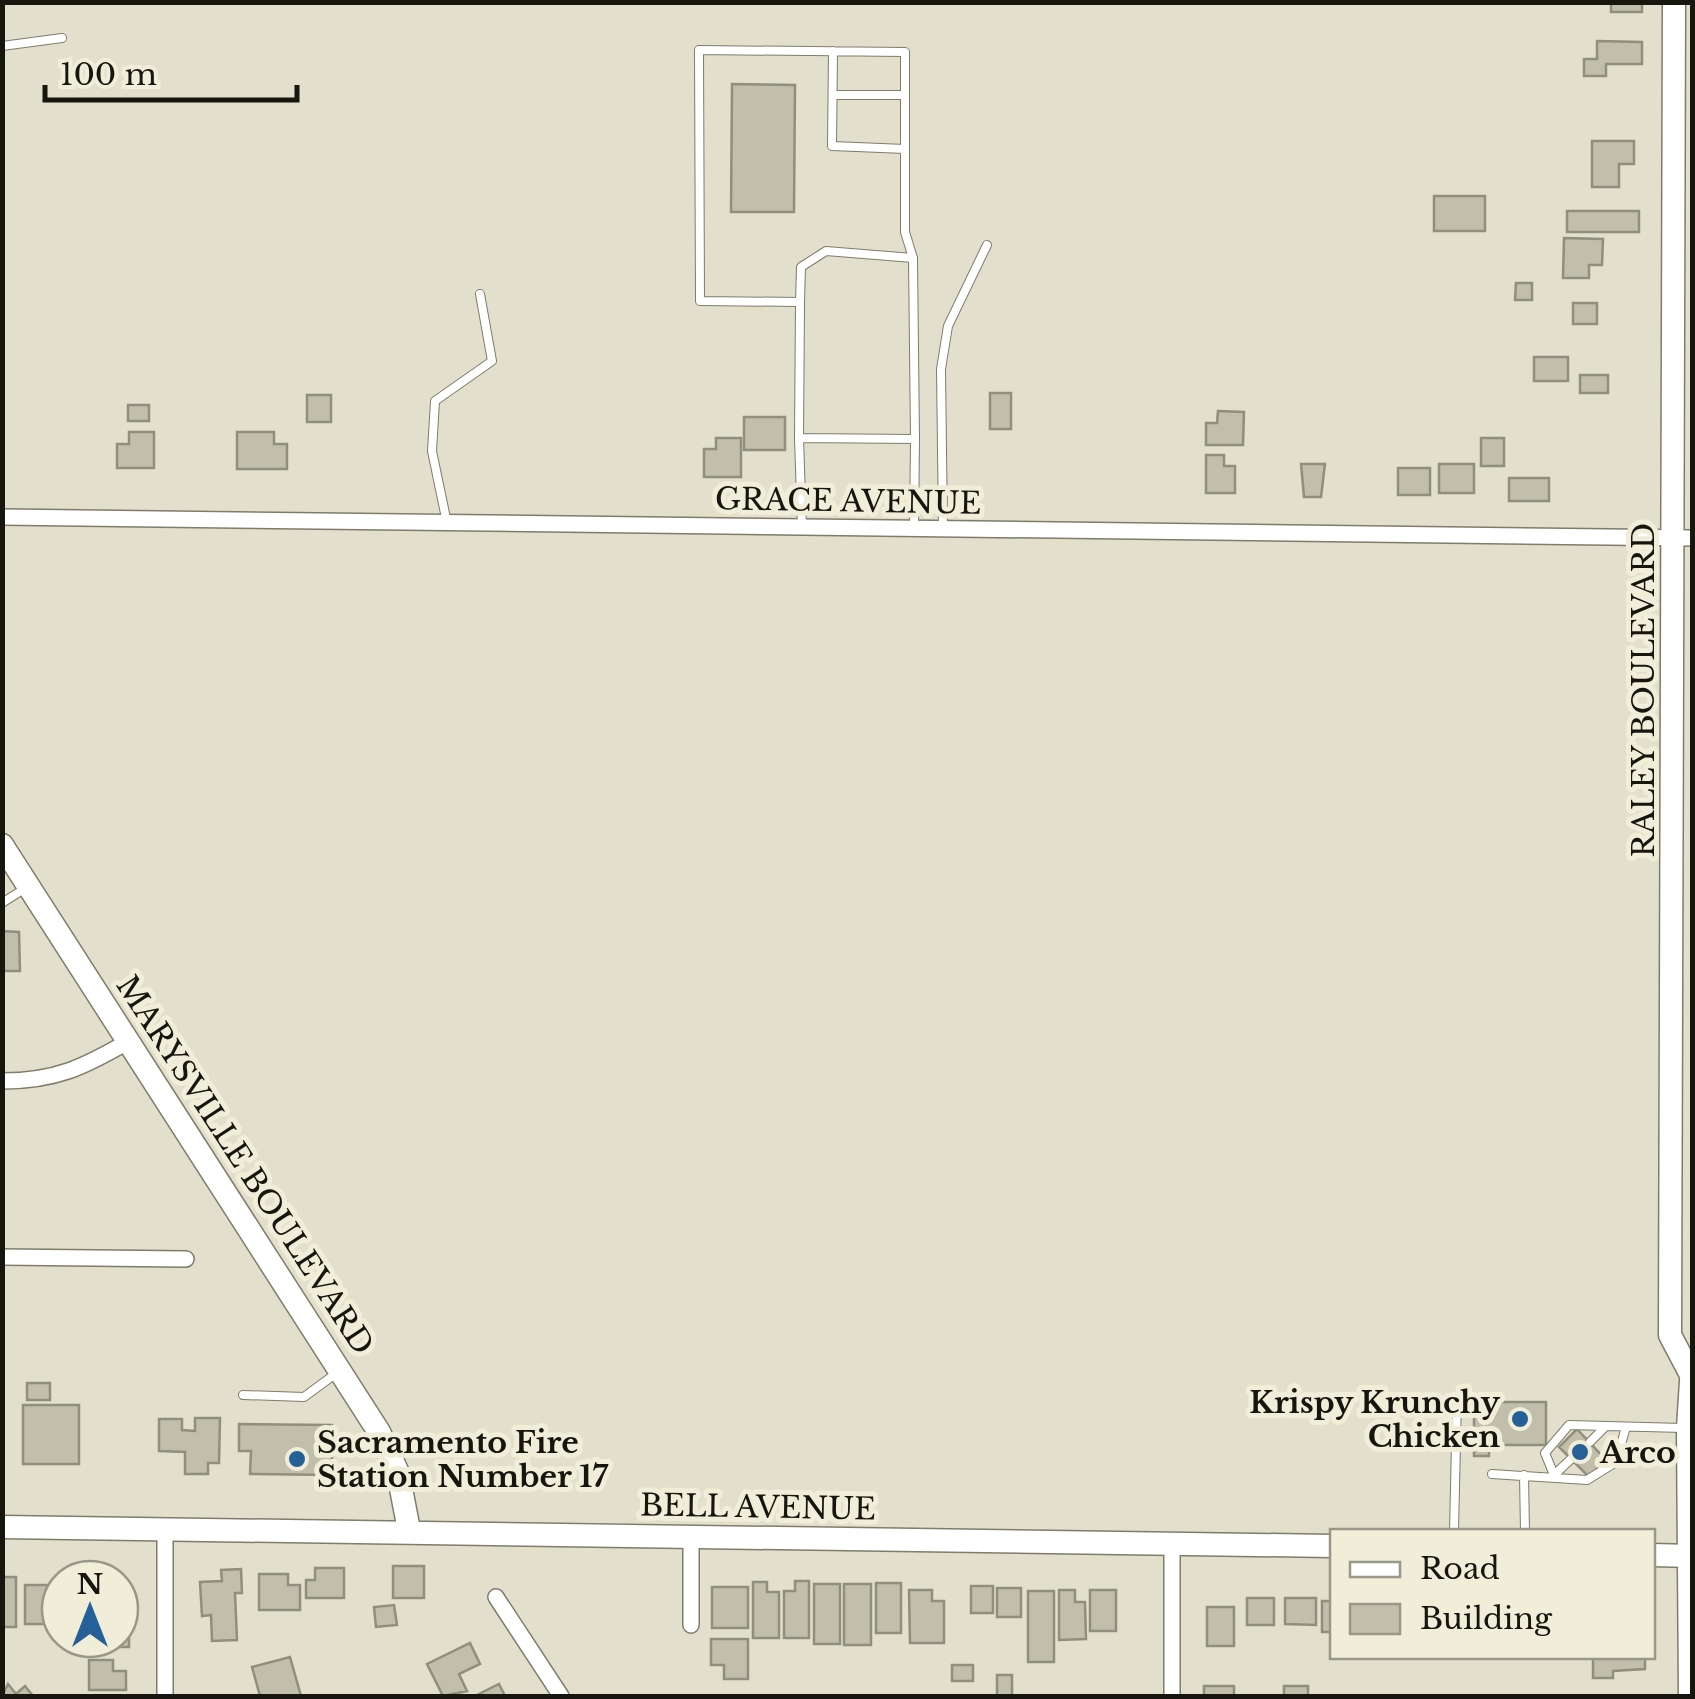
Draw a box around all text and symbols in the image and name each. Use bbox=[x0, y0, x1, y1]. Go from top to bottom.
scale bar bbox=[45, 40, 298, 102]
text: 100 m bbox=[60, 56, 157, 93]
street label: GRACE AVENUE bbox=[714, 480, 982, 522]
street label: RALEY BOULEVARD bbox=[1625, 523, 1662, 857]
street label: MARYSVILLE BOULEVARD bbox=[109, 969, 381, 1361]
place label: Krispy Krunchy Chicken bbox=[1249, 1384, 1501, 1455]
marker: Krispy Krunchy Chicken bbox=[1509, 1408, 1531, 1430]
place label: Sacramento Fire Station Number 17 bbox=[317, 1424, 608, 1495]
place label: Arco bbox=[1599, 1434, 1676, 1471]
marker: Arco bbox=[1569, 1441, 1591, 1463]
marker: Sacramento Fire Station Number 17 bbox=[286, 1448, 308, 1470]
street label: BELL AVENUE bbox=[640, 1486, 876, 1528]
legend bbox=[1330, 1529, 1655, 1659]
text: Road bbox=[1420, 1550, 1500, 1587]
north arrow bbox=[40, 1559, 140, 1659]
text: N bbox=[77, 1567, 103, 1602]
text: Building bbox=[1420, 1600, 1553, 1637]

